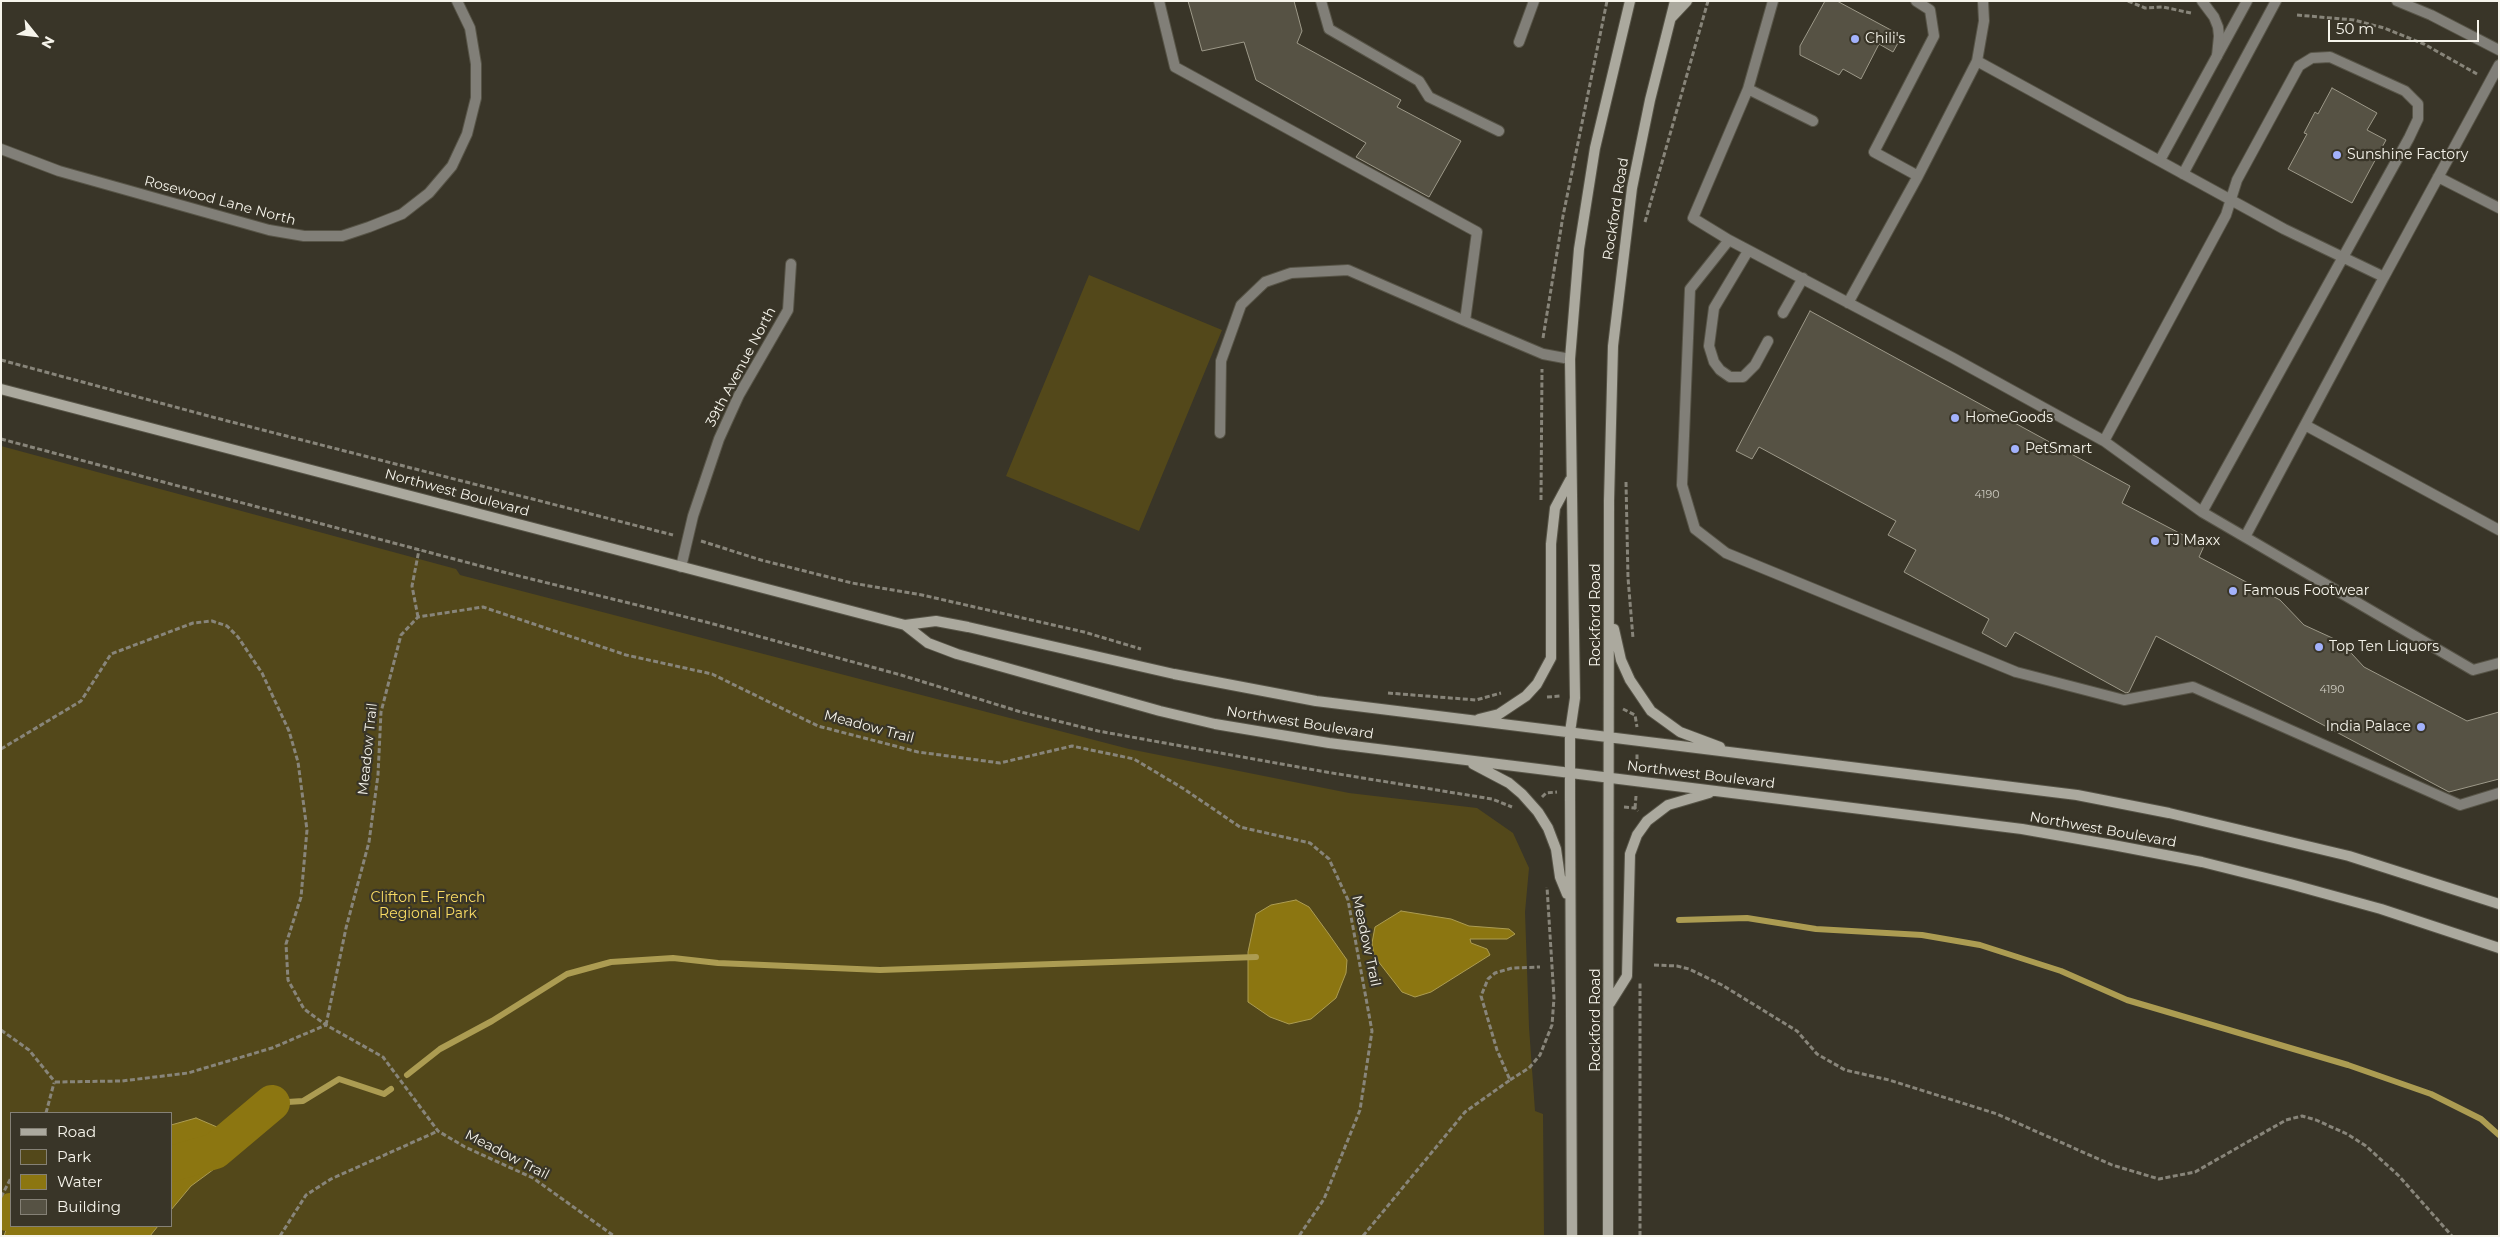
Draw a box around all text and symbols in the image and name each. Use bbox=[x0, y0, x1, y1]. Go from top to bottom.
north arrow bbox=[10, 10, 60, 60]
scale bar bbox=[2330, 10, 2481, 42]
text: 50 m bbox=[2336, 19, 2374, 38]
place label: Chili's bbox=[1865, 31, 1905, 47]
text: N bbox=[38, 33, 59, 52]
marker: Chili's bbox=[1849, 33, 1861, 45]
place label: Sunshine Factory bbox=[2347, 147, 2468, 163]
marker: Sunshine Factory bbox=[2331, 149, 2343, 161]
street label: Rockford Road bbox=[1600, 157, 1632, 261]
street label: Rosewood Lane North bbox=[142, 173, 298, 229]
street label: 39th Avenue North bbox=[702, 304, 780, 430]
place label: HomeGoods bbox=[1965, 410, 2053, 426]
marker: HomeGoods bbox=[1949, 412, 1961, 424]
place label: PetSmart bbox=[2025, 441, 2092, 457]
marker: PetSmart bbox=[2009, 443, 2021, 455]
street label: Northwest Boulevard bbox=[383, 466, 531, 520]
house number: 4190 bbox=[1975, 488, 1999, 502]
place label: TJ Maxx bbox=[2165, 533, 2220, 549]
marker: TJ Maxx bbox=[2149, 535, 2161, 547]
street label: Rockford Road bbox=[1588, 563, 1604, 667]
place label: Famous Footwear bbox=[2243, 583, 2369, 599]
marker: Famous Footwear bbox=[2227, 585, 2239, 597]
place label: Top Ten Liquors bbox=[2329, 639, 2439, 655]
marker: Top Ten Liquors bbox=[2313, 641, 2325, 653]
house number: 4190 bbox=[2320, 683, 2344, 697]
street label: Meadow Trail bbox=[355, 702, 381, 796]
street label: Northwest Boulevard bbox=[1225, 703, 1375, 743]
street label: Meadow Trail bbox=[822, 707, 916, 747]
place label: India Palace bbox=[2326, 719, 2411, 735]
marker: India Palace bbox=[2415, 721, 2427, 733]
street label: Northwest Boulevard bbox=[1626, 758, 1776, 792]
street label: Northwest Boulevard bbox=[2028, 809, 2178, 851]
park label: Clifton E. French Regional Park bbox=[371, 890, 485, 922]
street label: Meadow Trail bbox=[1348, 894, 1384, 988]
street label: Rockford Road bbox=[1588, 968, 1604, 1072]
legend bbox=[10, 1112, 172, 1227]
text: Road bbox=[57, 1122, 96, 1141]
street label: Meadow Trail bbox=[462, 1126, 552, 1184]
text: Park bbox=[57, 1147, 91, 1166]
text: Water bbox=[57, 1172, 103, 1191]
text: Building bbox=[57, 1197, 121, 1216]

